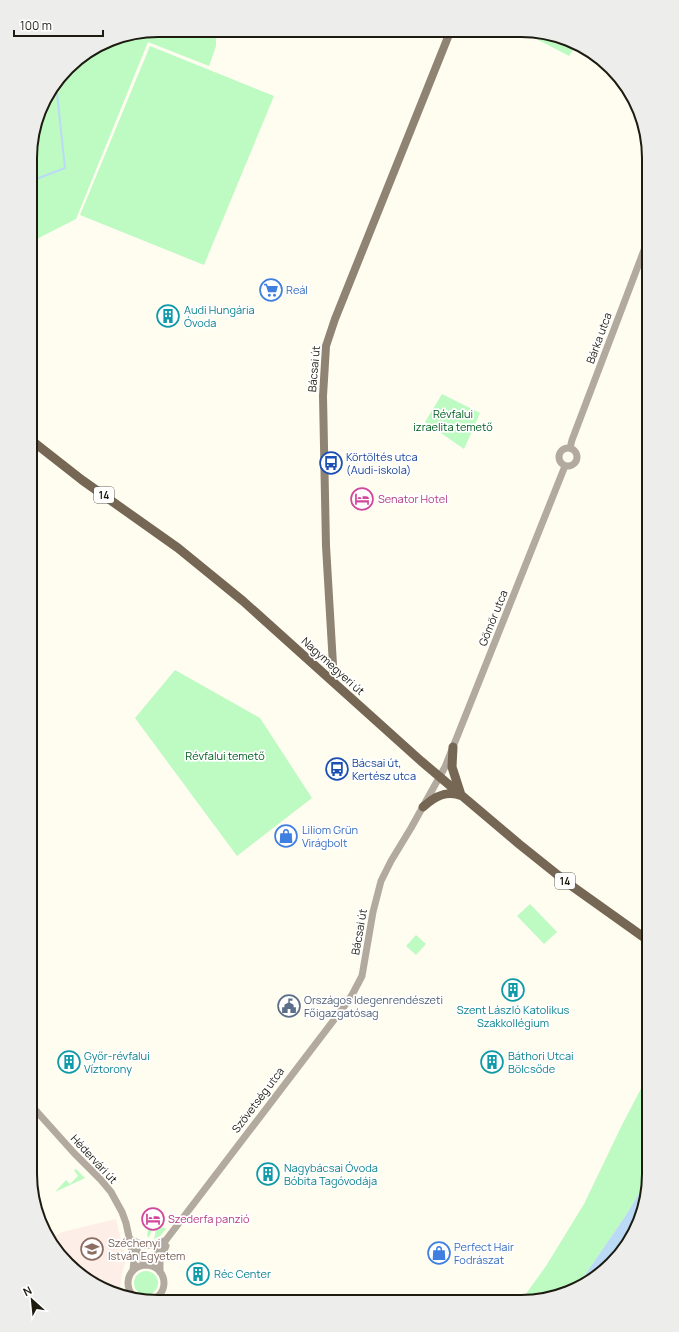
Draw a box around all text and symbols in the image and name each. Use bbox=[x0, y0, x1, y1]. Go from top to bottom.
scale bar bbox=[14, 12, 103, 38]
text: 100 m bbox=[20, 17, 52, 34]
supermarket icon: Reál bbox=[258, 277, 284, 303]
place label: Reál bbox=[286, 282, 308, 297]
place label: Audi Hungária Óvoda bbox=[184, 302, 255, 330]
building icon: Audi Hungária Óvoda bbox=[155, 303, 181, 329]
street label: Bárka utca bbox=[582, 310, 615, 366]
street label: Bácsai út bbox=[304, 345, 323, 393]
park label: Révfalui izraelita temető bbox=[413, 406, 493, 434]
place label: Körtöltés utca (Audi-iskola) bbox=[346, 449, 418, 477]
bus stop icon: Körtöltés utca (Audi-iskola) bbox=[318, 450, 344, 476]
hotel icon: Senator Hotel bbox=[349, 486, 375, 512]
road number: 14 bbox=[94, 487, 114, 503]
place label: Senator Hotel bbox=[378, 491, 448, 506]
street label: Gömör utca bbox=[475, 588, 511, 648]
street label: Nagymegyeri út bbox=[299, 633, 368, 698]
park label: Révfalui temető bbox=[185, 748, 265, 763]
place label: Bácsai út, Kertész utca bbox=[352, 755, 416, 783]
bus stop icon: Bácsai út, Kertész utca bbox=[324, 756, 350, 782]
place label: Liliom Grün Virágbolt bbox=[302, 822, 358, 850]
shop icon: Liliom Grün Virágbolt bbox=[273, 823, 299, 849]
road number: 14 bbox=[555, 873, 575, 889]
street label: Bácsai út bbox=[347, 908, 370, 956]
building icon: Szent László Katolikus Szakkollégium bbox=[500, 977, 526, 1003]
place label: Országos Idegenrendészeti Főigazgatósag bbox=[304, 992, 443, 1020]
public building icon: Országos Idegenrendészeti Főigazgatósag bbox=[276, 993, 302, 1019]
place label: Szent László Katolikus Szakkollégium bbox=[457, 1002, 569, 1030]
place label: Győr-révfalui Víztorony bbox=[84, 1048, 150, 1076]
place label: Báthori Utcai Bölcsőde bbox=[508, 1048, 574, 1076]
building icon: Győr-révfalui Víztorony bbox=[56, 1049, 82, 1075]
building icon: Báthori Utcai Bölcsőde bbox=[479, 1049, 505, 1075]
street label: Szövetség utca bbox=[228, 1064, 287, 1136]
street label: Hédervári út bbox=[68, 1131, 121, 1186]
place label: Nagybácsai Óvoda Bóbita Tagóvodája bbox=[284, 1160, 378, 1188]
building icon: Nagybácsai Óvoda Bóbita Tagóvodája bbox=[255, 1161, 281, 1187]
hotel icon: Szederfa panzió bbox=[140, 1206, 166, 1232]
place label: Szederfa panzió bbox=[168, 1211, 250, 1226]
place label: Széchenyi István Egyetem bbox=[108, 1235, 185, 1263]
school or university icon: Széchenyi István Egyetem bbox=[79, 1236, 105, 1262]
place label: Perfect Hair Fodrászat bbox=[454, 1239, 514, 1267]
shop icon: Perfect Hair Fodrászat bbox=[426, 1240, 452, 1266]
building icon: Réc Center bbox=[185, 1261, 211, 1287]
place label: Réc Center bbox=[214, 1266, 271, 1281]
north arrow bbox=[12, 1280, 52, 1320]
text: N bbox=[20, 1282, 34, 1299]

